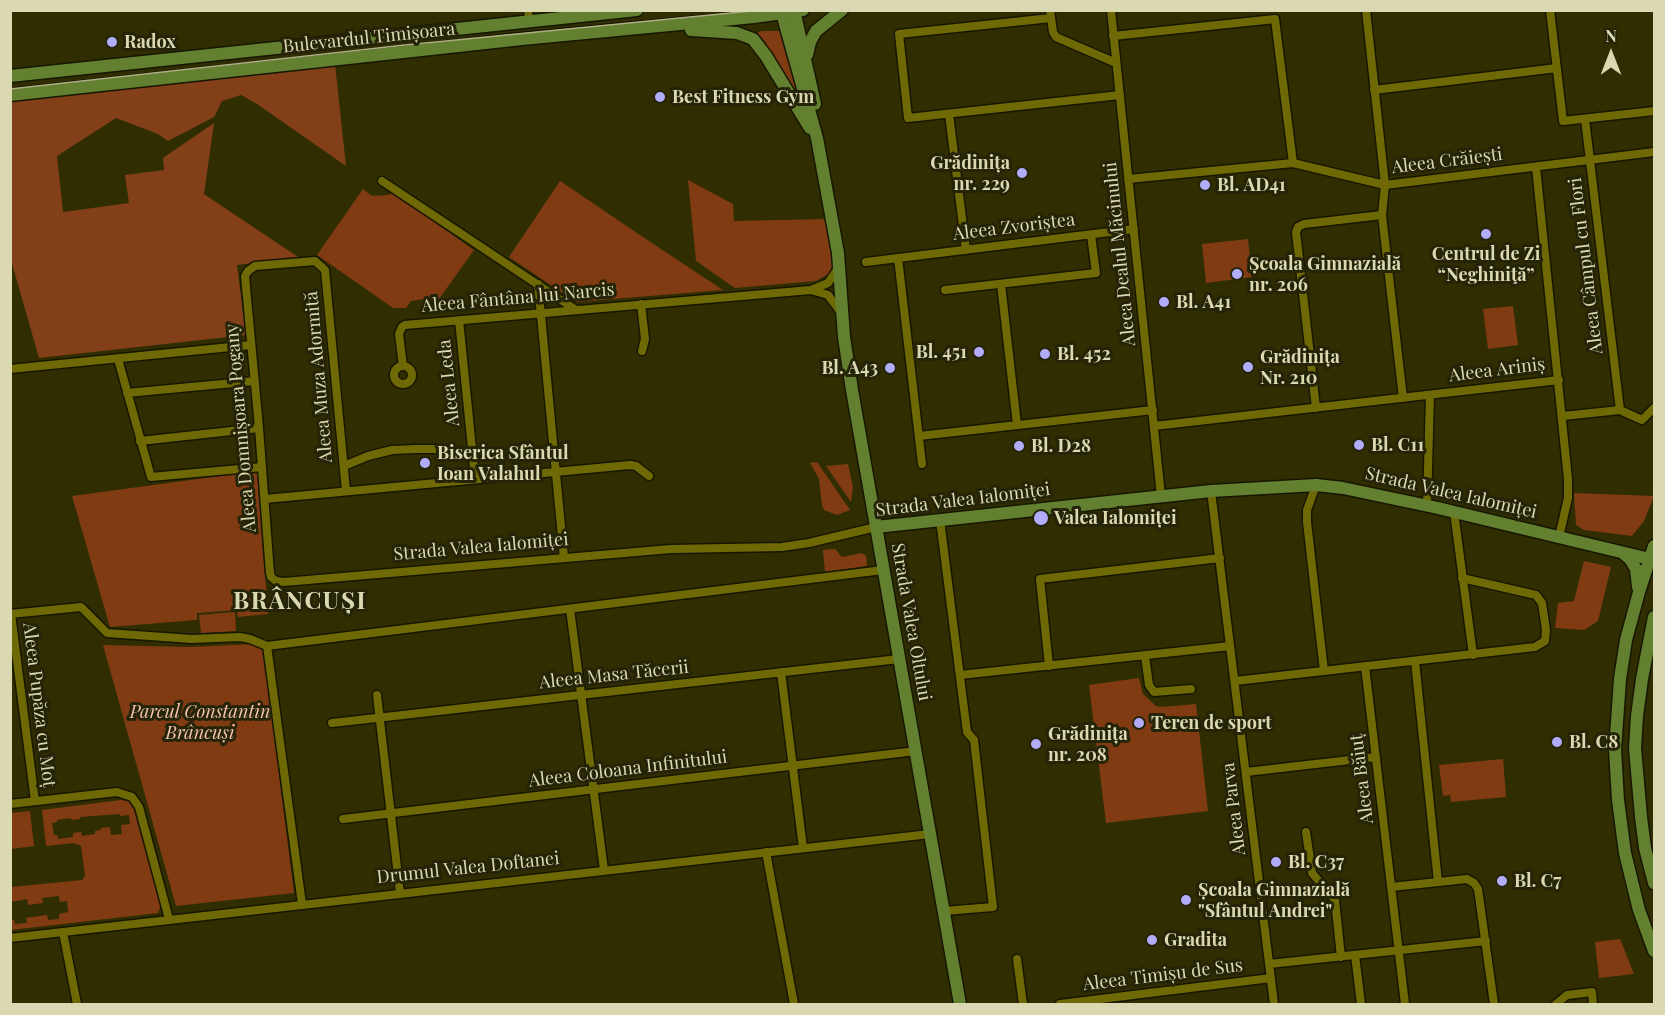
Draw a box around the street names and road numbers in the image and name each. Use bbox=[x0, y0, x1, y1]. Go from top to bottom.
street label: Bulevardul Timișoara bbox=[282, 18, 456, 58]
street label: Aleea Crăiești bbox=[1390, 143, 1504, 179]
street label: Aleea Dealul Măcinului bbox=[1100, 161, 1140, 347]
street label: Aleea Câmpul cu Flori bbox=[1564, 176, 1608, 356]
street label: Aleea Zvoriștea bbox=[952, 209, 1076, 245]
street label: Aleea Fântâna lui Narcis bbox=[421, 279, 615, 317]
street label: Aleea Muza Adormită bbox=[301, 290, 337, 464]
street label: Aleea Domnișoara Pogany bbox=[221, 323, 261, 533]
street label: Aleea Leda bbox=[434, 339, 464, 427]
street label: Aleea Ariniș bbox=[1448, 353, 1546, 387]
street label: Strada Valea Ialomiței bbox=[1363, 463, 1539, 523]
street label: Strada Valea Ialomiței bbox=[875, 479, 1051, 521]
street label: Strada Valea Ialomiței bbox=[393, 529, 569, 565]
street label: Strada Valea Oltului bbox=[886, 541, 936, 703]
street label: Aleea Pupăza cu Moț bbox=[18, 621, 60, 789]
street label: Aleea Masa Tăcerii bbox=[538, 656, 690, 694]
street label: Aleea Băiuț bbox=[1346, 733, 1378, 825]
street label: Aleea Coloana Infinitului bbox=[528, 746, 728, 792]
street label: Aleea Parva bbox=[1218, 762, 1250, 856]
street label: Drumul Valea Doftanei bbox=[376, 848, 560, 888]
street label: Aleea Timișu de Sus bbox=[1082, 954, 1244, 996]

